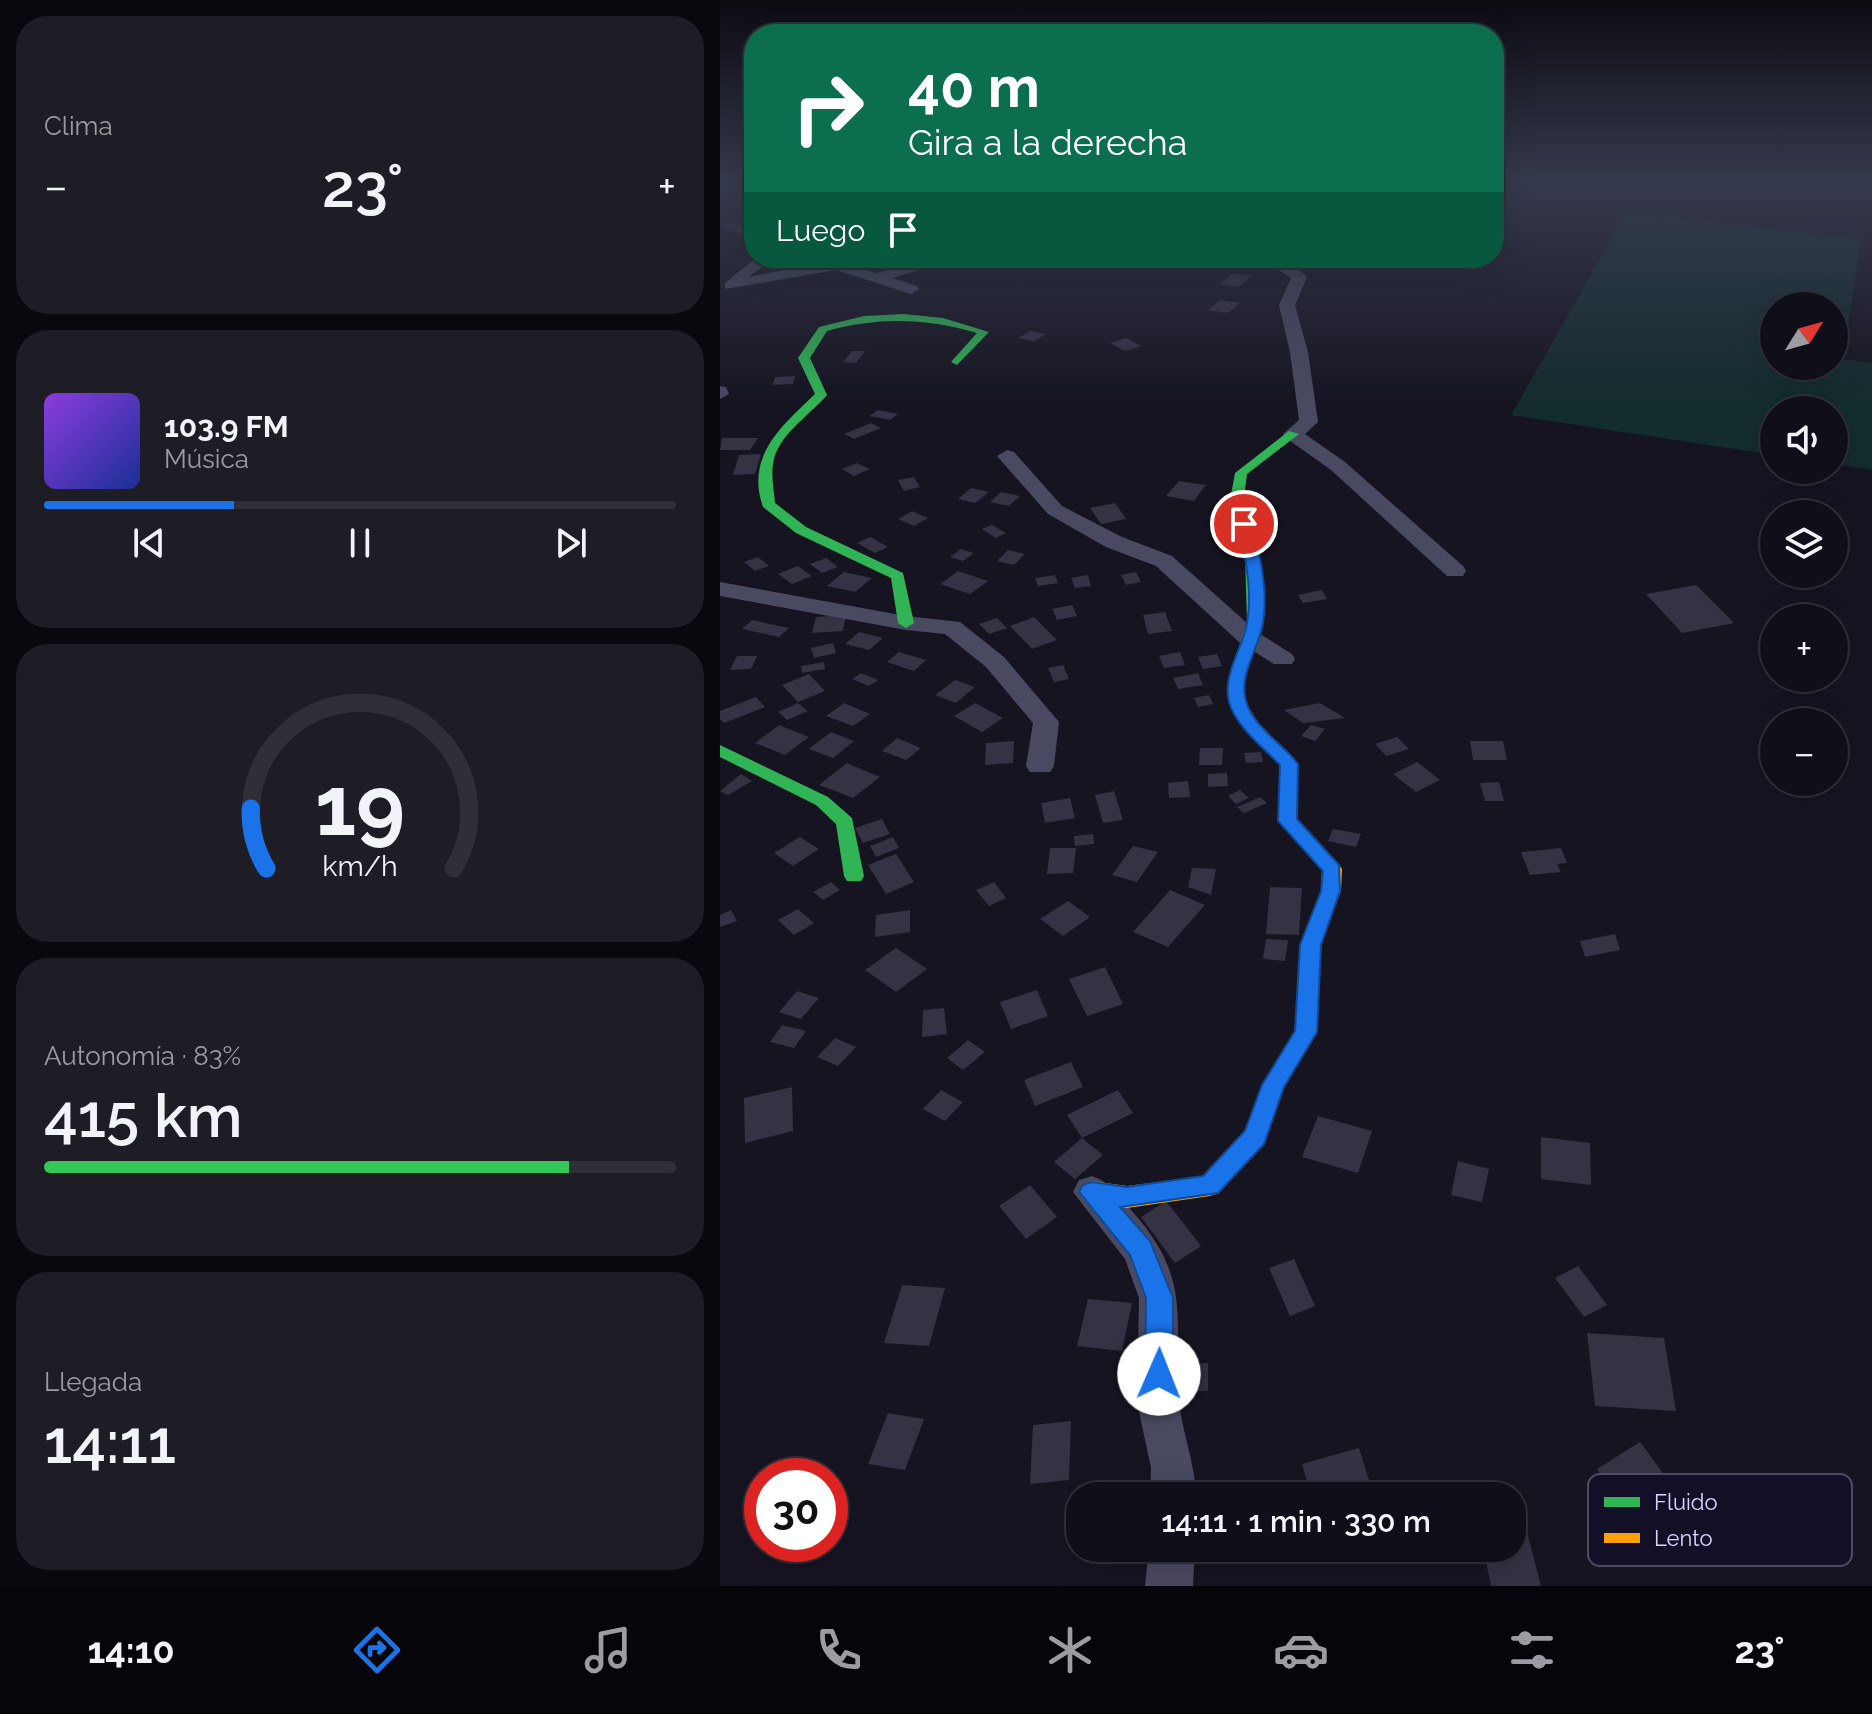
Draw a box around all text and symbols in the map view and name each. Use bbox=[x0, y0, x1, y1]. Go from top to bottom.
text: 40 m bbox=[908, 54, 1040, 120]
icon: right bbox=[776, 56, 880, 160]
text: Clima bbox=[44, 111, 113, 141]
text: Gira a la derecha bbox=[908, 121, 1187, 163]
text: 23° bbox=[322, 151, 403, 221]
text: − bbox=[44, 161, 68, 212]
text: + bbox=[658, 161, 676, 212]
icon: arrive bbox=[881, 208, 925, 252]
text: Luego bbox=[776, 213, 865, 248]
north arrow bbox=[1760, 292, 1848, 380]
map controls bbox=[1760, 292, 1848, 796]
button: sound bbox=[1760, 396, 1848, 484]
text: 103.9 FM bbox=[164, 409, 289, 444]
text: Música bbox=[164, 444, 249, 474]
pin bbox=[1210, 490, 1278, 558]
button: layers bbox=[1760, 500, 1848, 588]
icon: arrive bbox=[1222, 502, 1266, 546]
icon: previous bbox=[127, 521, 171, 565]
icon: pause bbox=[338, 521, 382, 565]
icon: next bbox=[549, 521, 593, 565]
button: + bbox=[1760, 604, 1848, 692]
button: − bbox=[1760, 708, 1848, 796]
text: 19 bbox=[315, 757, 405, 854]
text: km/h bbox=[322, 849, 398, 883]
text: Autonomía · 83% bbox=[44, 1041, 241, 1071]
text: 415 km bbox=[44, 1081, 242, 1151]
position arrow bbox=[1117, 1332, 1201, 1416]
text: Llegada bbox=[44, 1367, 142, 1397]
text: 14:11 bbox=[44, 1407, 176, 1477]
speed limit sign: 30 bbox=[744, 1458, 848, 1562]
legend bbox=[1588, 1474, 1852, 1566]
text: Fluido bbox=[1654, 1489, 1718, 1515]
text: 14:11 · 1 min · 330 m bbox=[1161, 1504, 1431, 1539]
text: Lento bbox=[1654, 1525, 1712, 1551]
icon: directions bbox=[349, 1622, 405, 1678]
icon: music bbox=[580, 1622, 636, 1678]
icon: phone bbox=[811, 1622, 867, 1678]
icon: climate bbox=[1042, 1622, 1098, 1678]
icon: car bbox=[1273, 1622, 1329, 1678]
icon: filters bbox=[1504, 1622, 1560, 1678]
text: 14:10 bbox=[87, 1629, 175, 1671]
text: 23° bbox=[1734, 1629, 1785, 1671]

